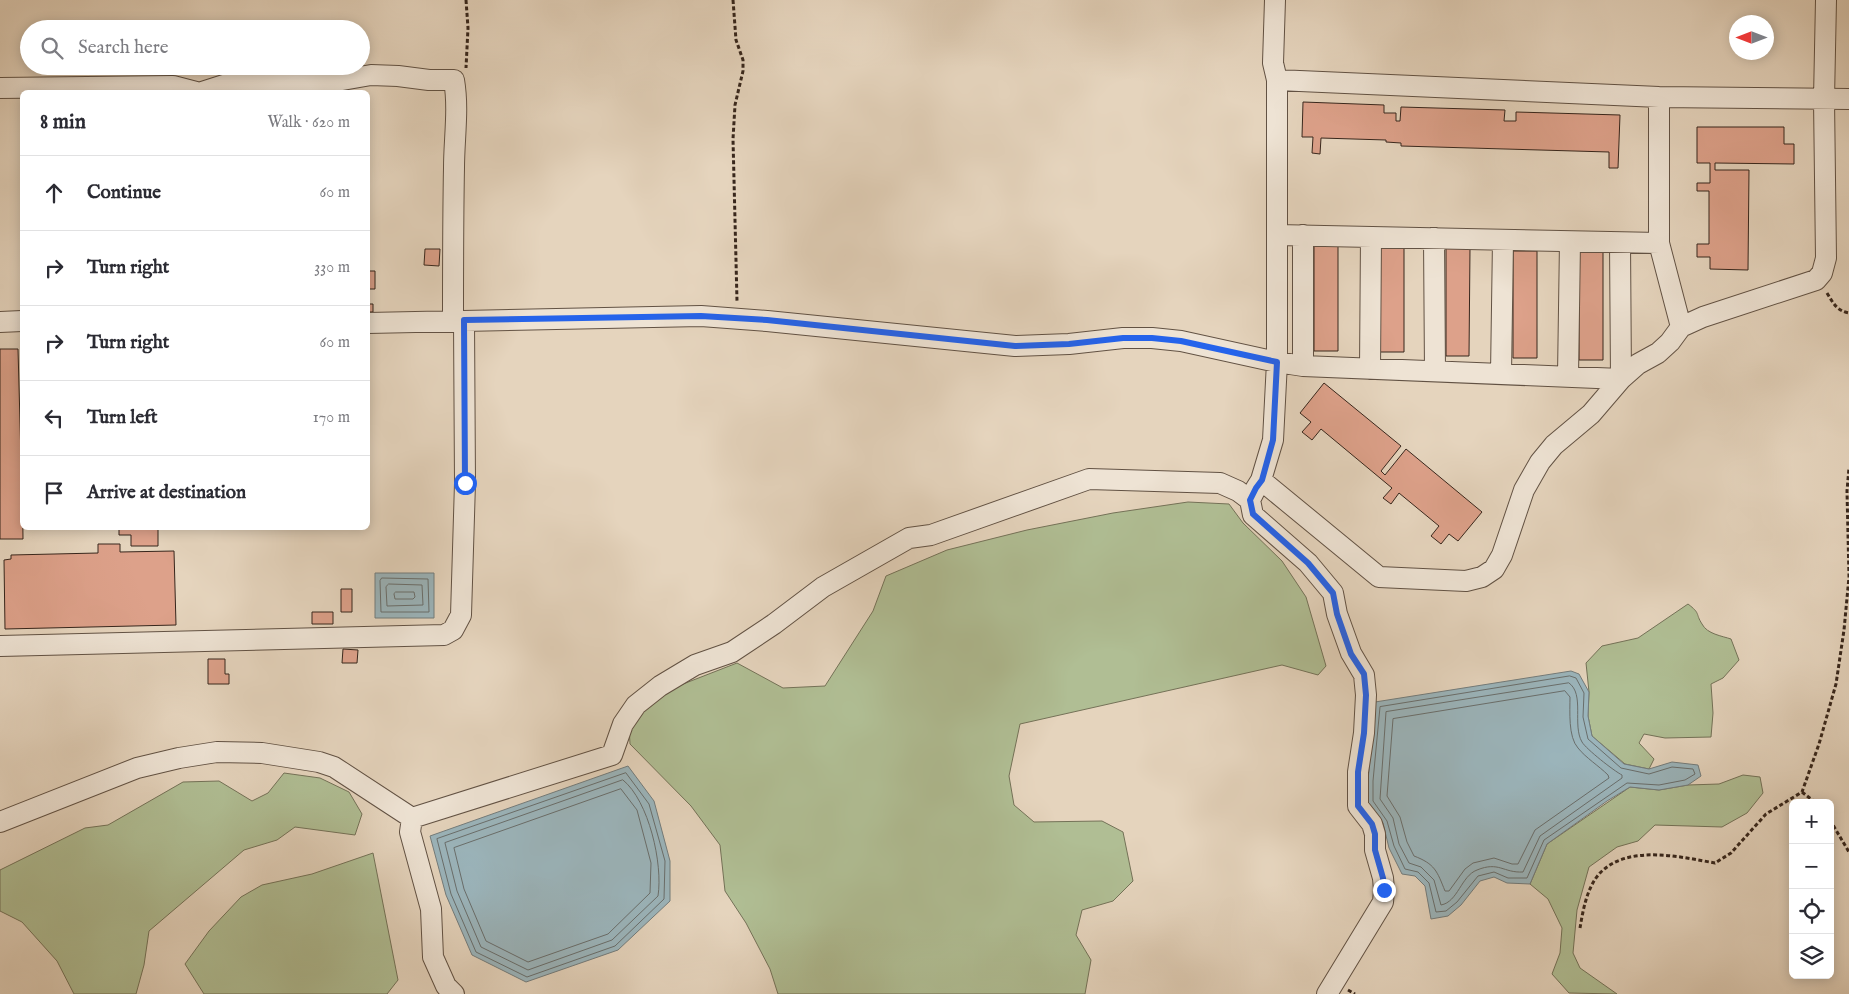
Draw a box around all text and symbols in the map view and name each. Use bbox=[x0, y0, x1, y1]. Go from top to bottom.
north arrow bbox=[1729, 15, 1774, 60]
search box bbox=[20, 20, 370, 75]
icon: search bbox=[38, 34, 66, 62]
text: Search here bbox=[78, 36, 169, 60]
text: 8 min bbox=[40, 109, 86, 136]
text: Walk · 620 m bbox=[267, 113, 350, 133]
icon: ahead bbox=[40, 179, 68, 207]
text: Continue bbox=[87, 181, 161, 205]
text: 60 m bbox=[320, 183, 350, 203]
icon: right bbox=[40, 254, 68, 282]
text: Turn right bbox=[87, 256, 169, 280]
text: 330 m bbox=[314, 258, 350, 278]
icon: right bbox=[40, 329, 68, 357]
text: Turn right bbox=[87, 331, 169, 355]
text: 60 m bbox=[320, 333, 350, 353]
icon: left bbox=[40, 404, 68, 432]
text: Turn left bbox=[87, 406, 158, 430]
text: 170 m bbox=[313, 408, 350, 428]
route start bbox=[454, 472, 477, 495]
icon: arrive bbox=[40, 479, 68, 507]
text: Arrive at destination bbox=[87, 481, 246, 505]
map controls bbox=[1789, 799, 1834, 979]
button: + bbox=[1789, 799, 1834, 844]
button: − bbox=[1789, 844, 1834, 889]
route end bbox=[1373, 879, 1396, 902]
button: locate bbox=[1789, 889, 1834, 934]
button: layers bbox=[1789, 934, 1834, 979]

